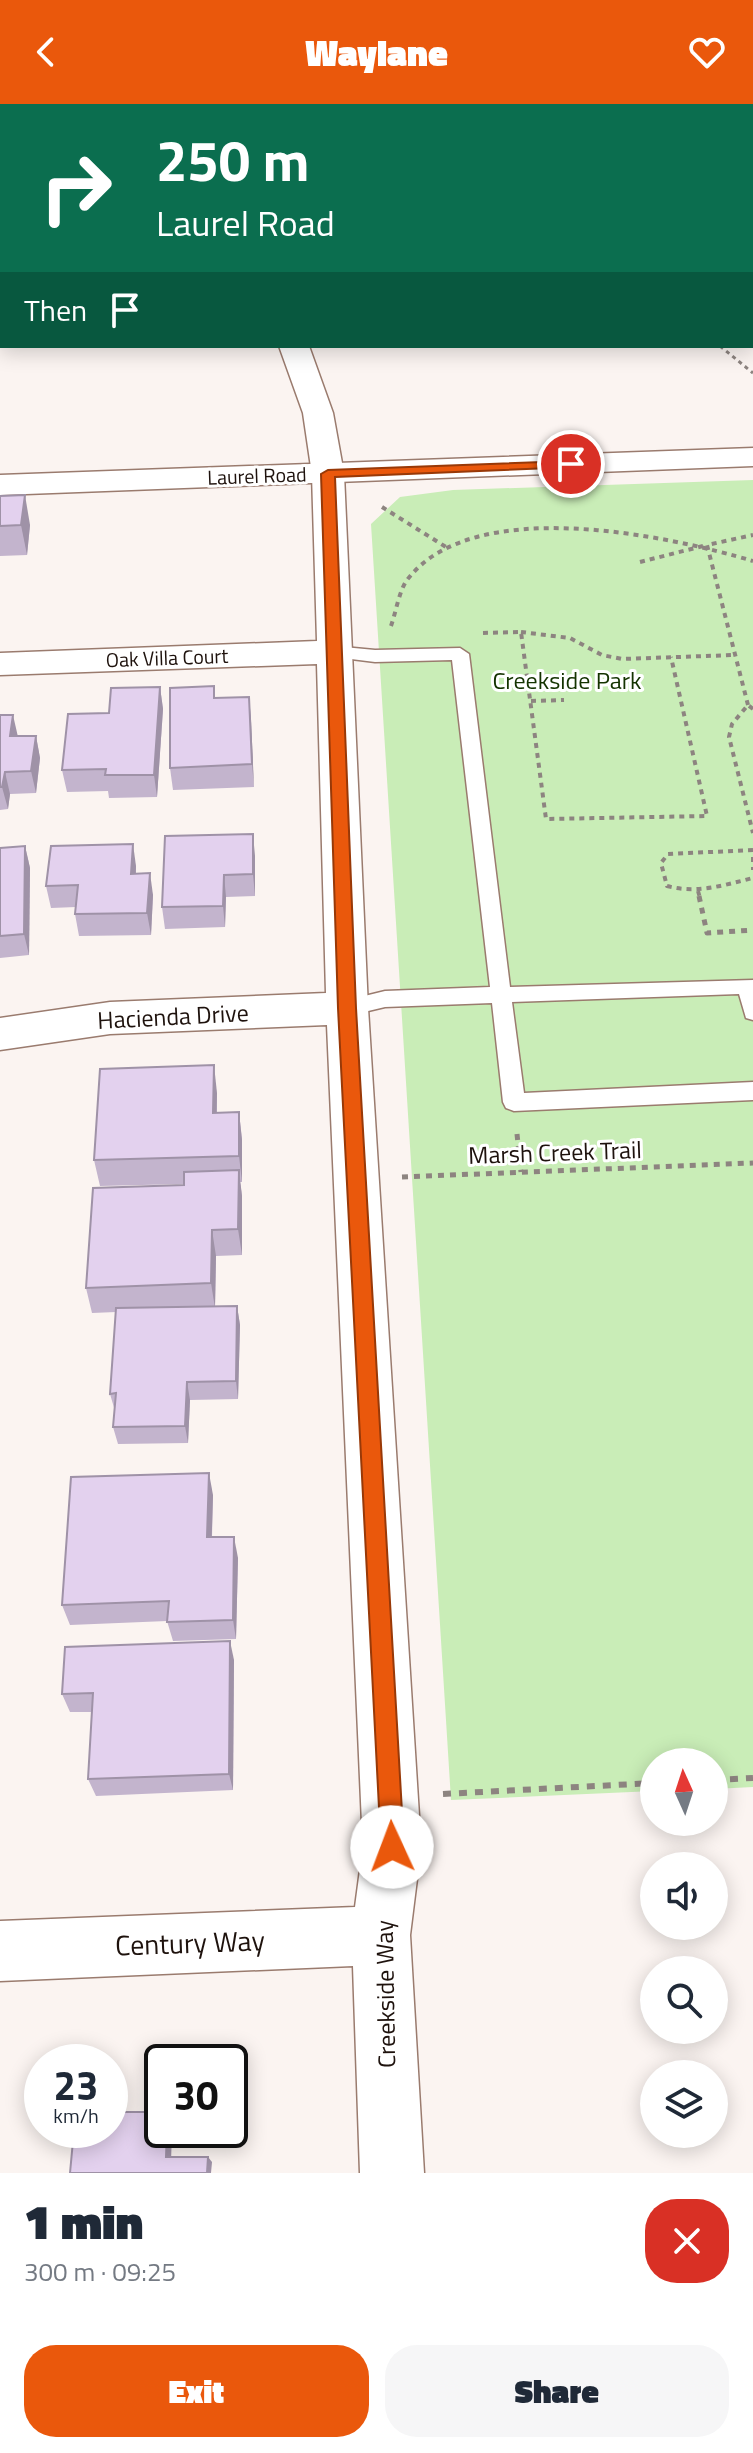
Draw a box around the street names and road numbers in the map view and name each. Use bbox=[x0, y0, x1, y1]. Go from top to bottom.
street label: Laurel Road bbox=[207, 458, 307, 493]
street label: Oak Villa Court bbox=[105, 640, 229, 675]
street label: Hacienda Drive bbox=[96, 994, 250, 1038]
street label: Marsh Creek Trail bbox=[468, 1131, 642, 1173]
street label: Century Way bbox=[114, 1918, 266, 1967]
street label: Creekside Way bbox=[366, 1919, 404, 2068]

